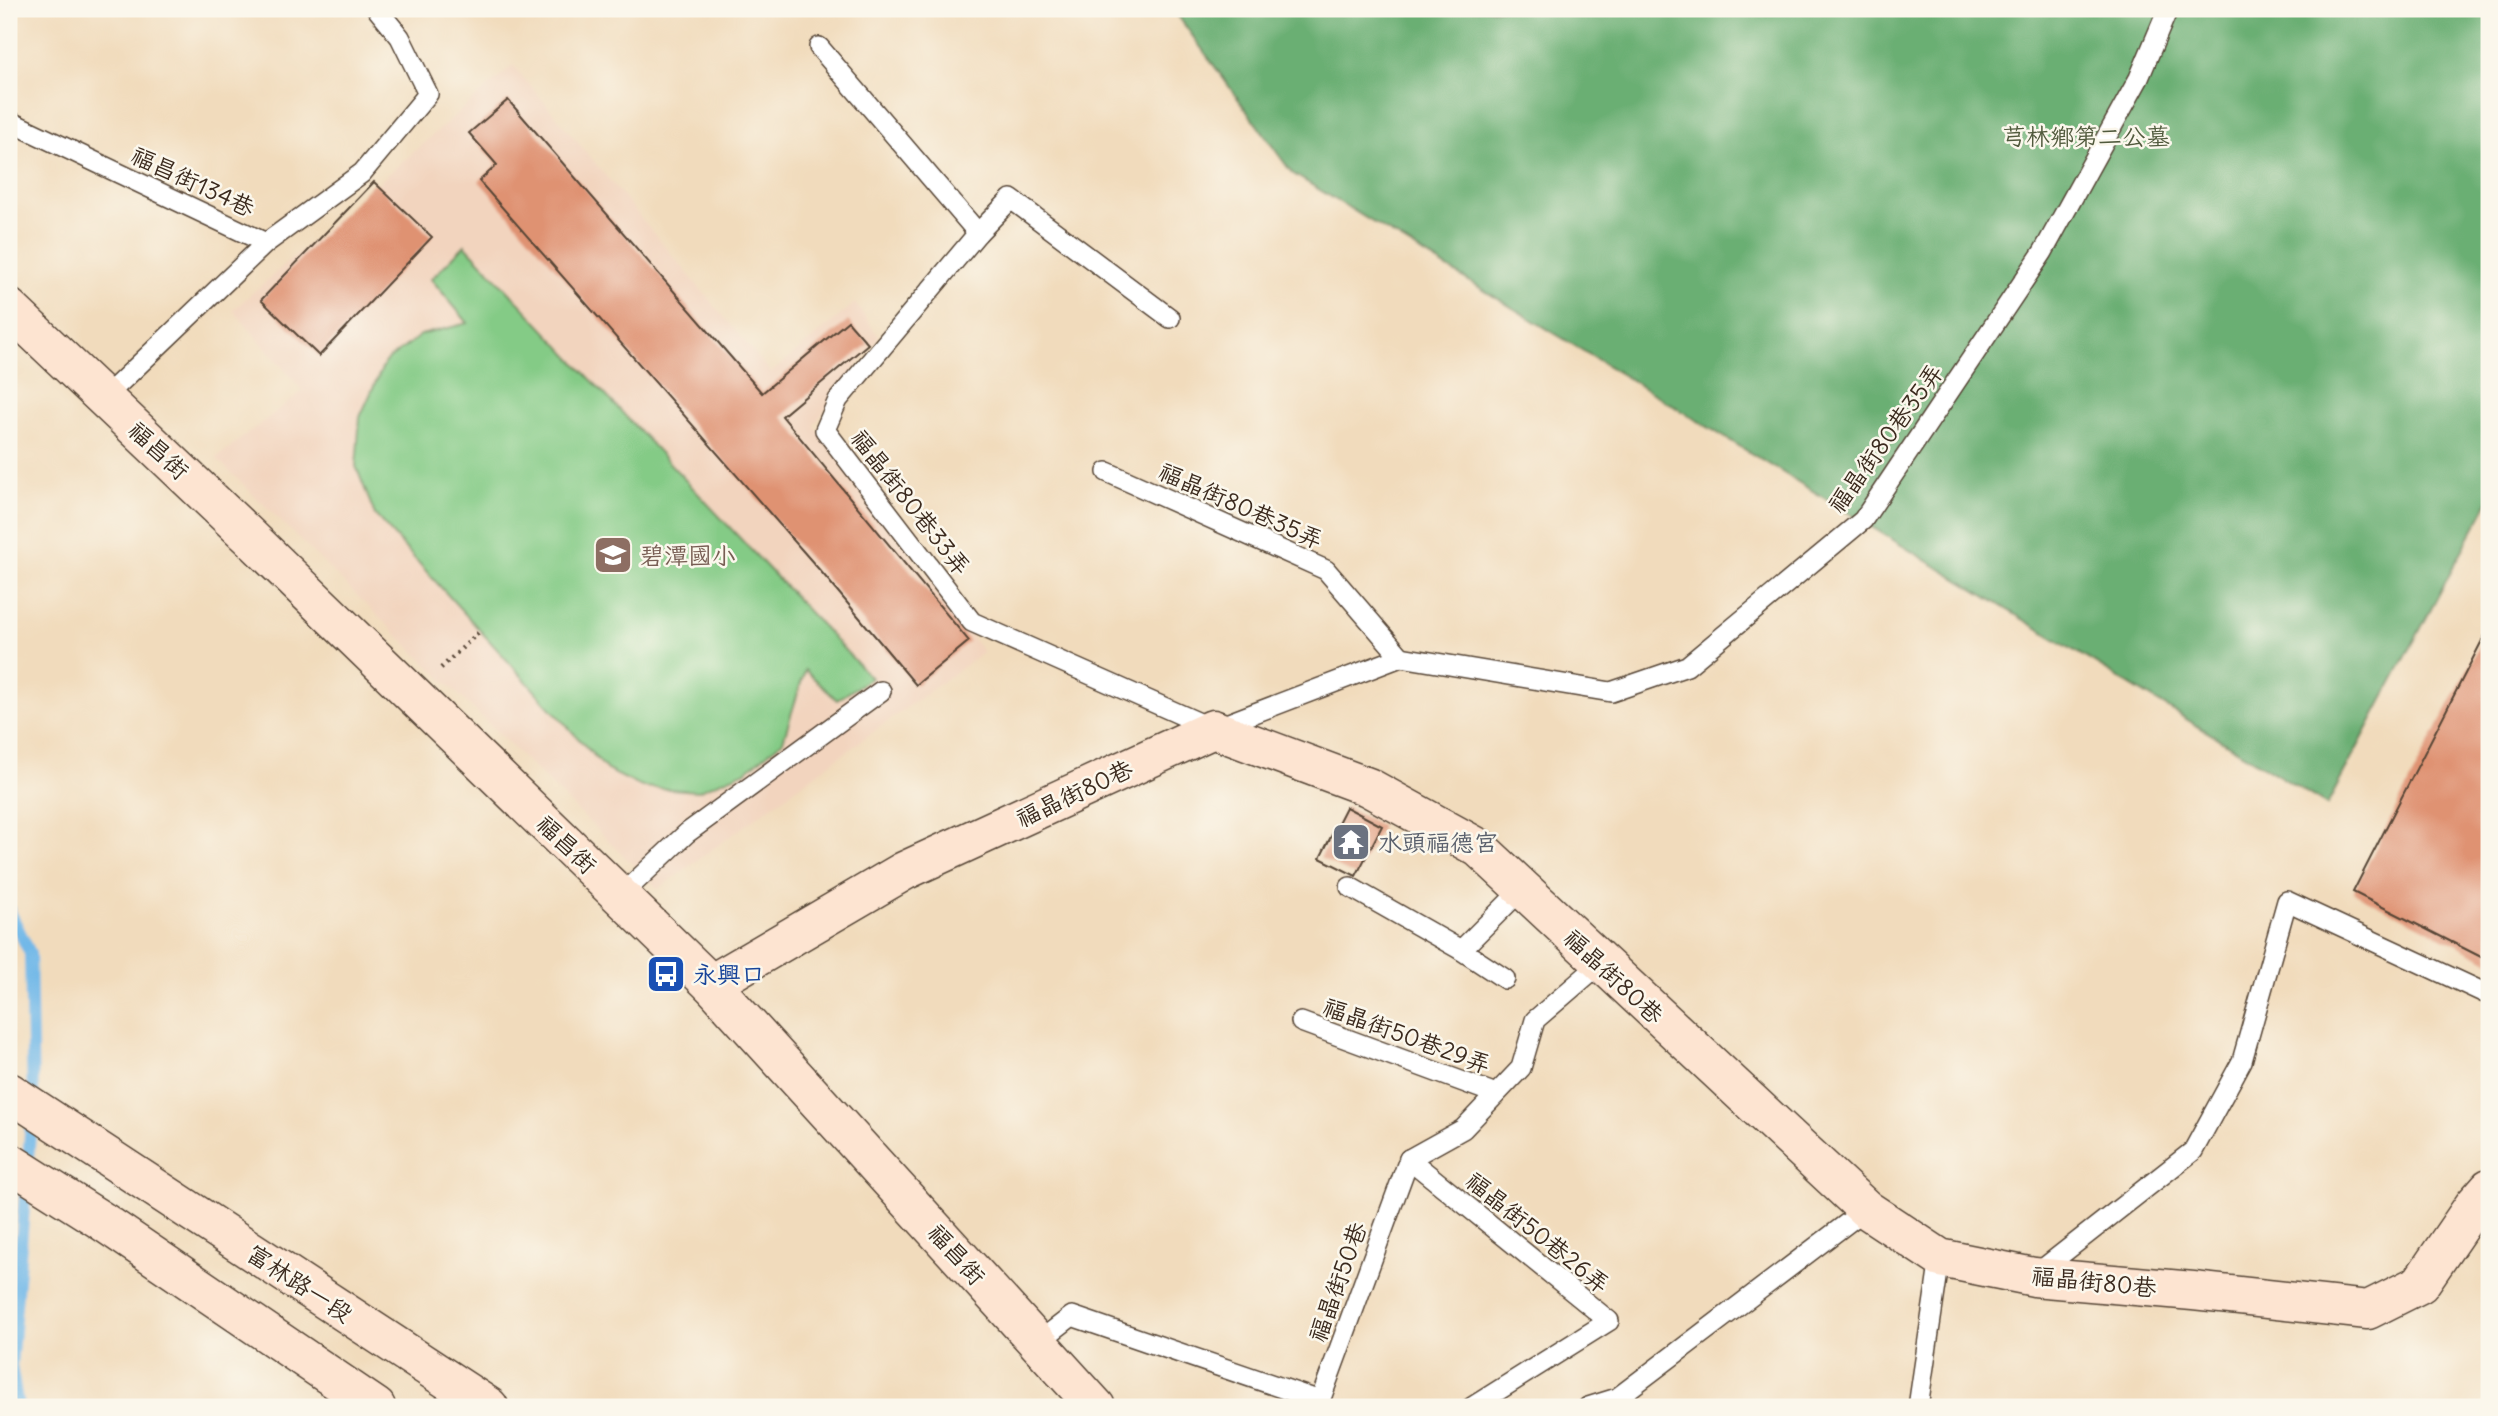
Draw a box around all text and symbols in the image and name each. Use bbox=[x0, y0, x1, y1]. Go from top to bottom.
park label: 芎林鄉第二公墓 bbox=[2002, 121, 2170, 151]
street label: 福昌街134巷 bbox=[126, 139, 260, 223]
street label: 福晶街80巷35弄 bbox=[1821, 358, 1949, 518]
street label: 福昌街 bbox=[122, 414, 196, 486]
street label: 福晶街80巷33弄 bbox=[845, 423, 977, 581]
street label: 福晶街80巷35弄 bbox=[1154, 455, 1328, 555]
school or university icon: 碧潭國小 bbox=[592, 534, 634, 576]
place label: 碧潭國小 bbox=[640, 540, 736, 570]
street label: 福晶街80巷 bbox=[1011, 753, 1137, 833]
street label: 福昌街 bbox=[531, 808, 603, 880]
temple icon: 水頭福德宮 bbox=[1330, 821, 1372, 863]
place label: 水頭福德宮 bbox=[1378, 827, 1498, 857]
street label: 福晶街80巷 bbox=[1558, 922, 1670, 1030]
bus stop icon: 永興口 bbox=[645, 953, 687, 995]
place label: 永興口 bbox=[693, 959, 765, 989]
street label: 福晶街50巷29弄 bbox=[1319, 991, 1495, 1079]
street label: 福晶街50巷26弄 bbox=[1460, 1165, 1616, 1299]
street label: 福昌街 bbox=[922, 1217, 992, 1291]
street label: 福晶街50巷 bbox=[1301, 1218, 1373, 1346]
street label: 富林路一段 bbox=[242, 1238, 358, 1328]
street label: 福晶街80巷 bbox=[2030, 1260, 2158, 1302]

